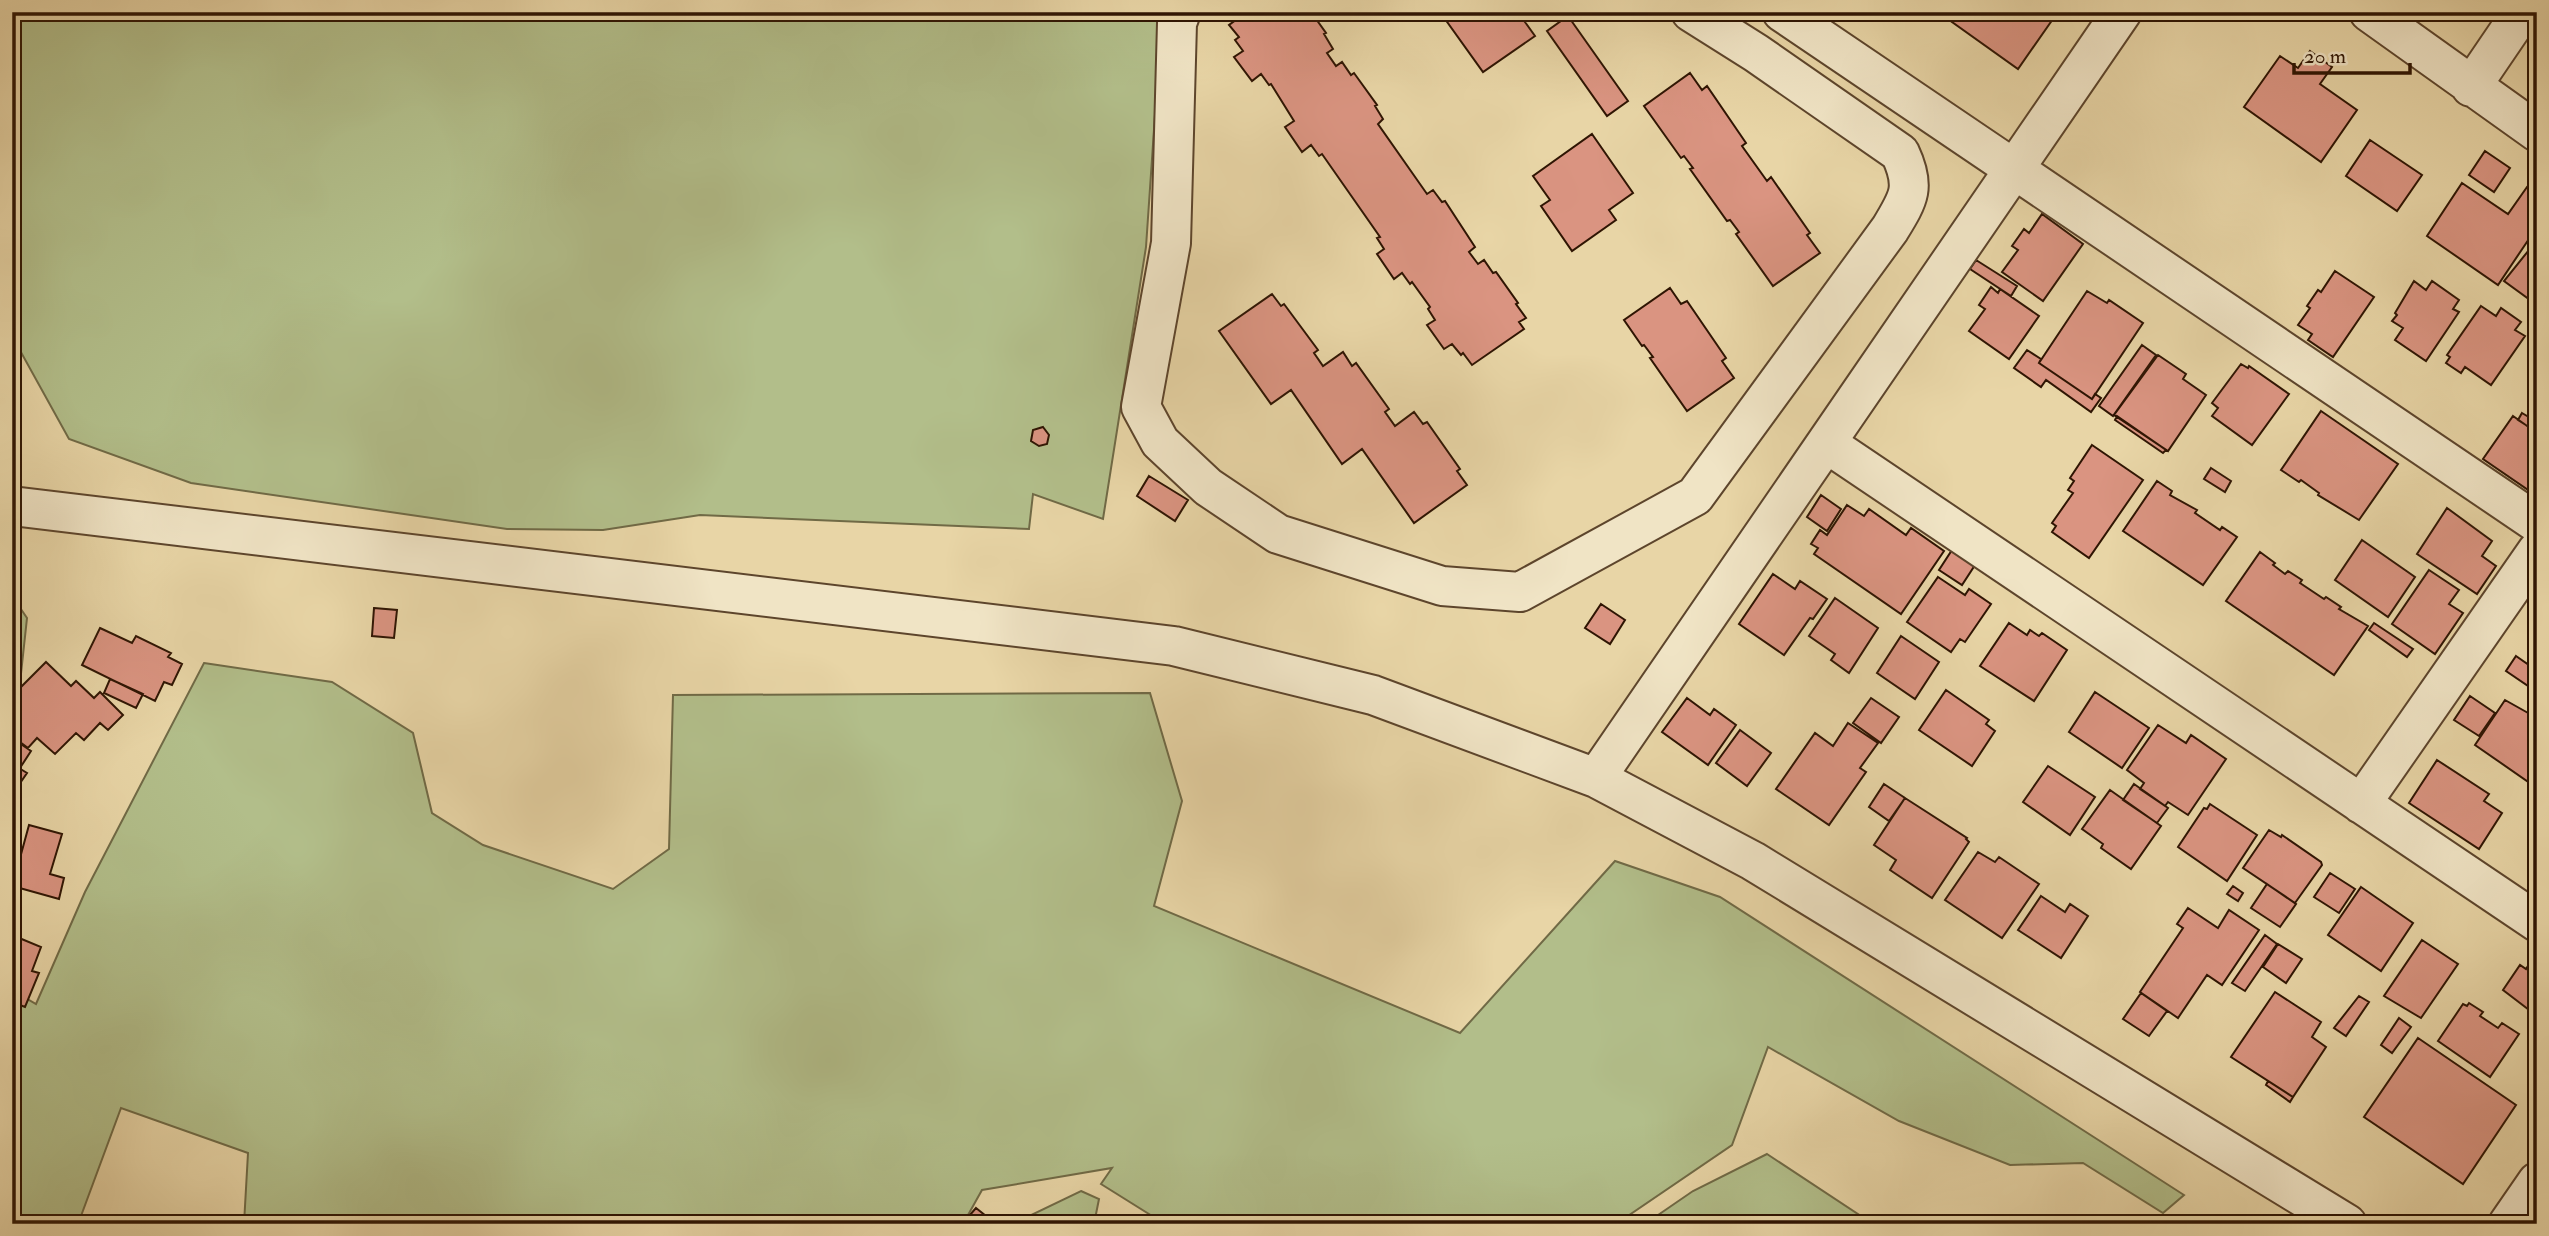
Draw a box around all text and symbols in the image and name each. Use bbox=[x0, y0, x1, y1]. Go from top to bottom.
scale bar bbox=[2294, 32, 2409, 76]
text: 20 m bbox=[2304, 43, 2346, 70]

